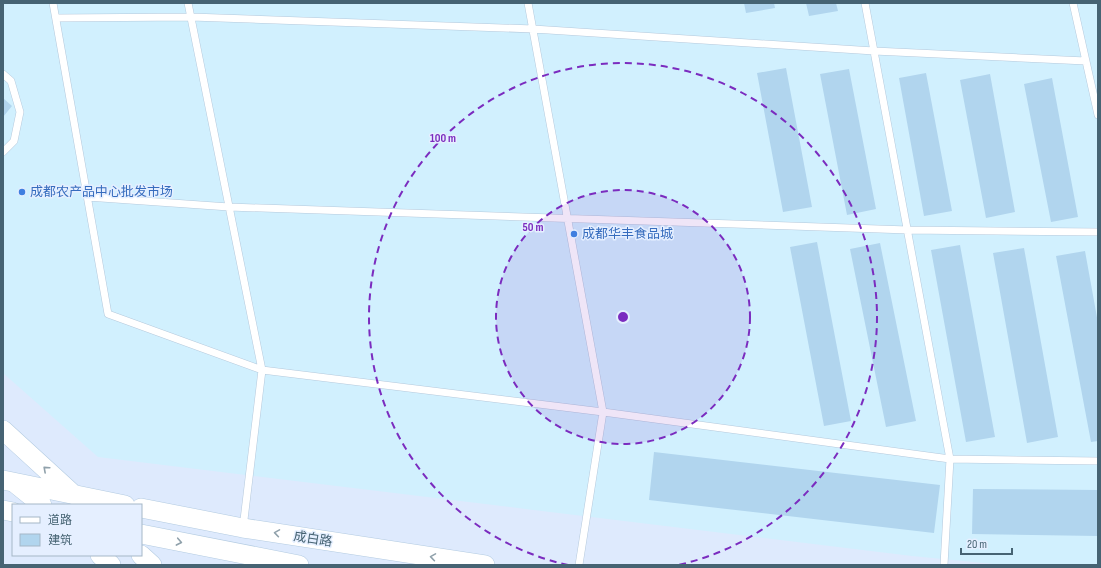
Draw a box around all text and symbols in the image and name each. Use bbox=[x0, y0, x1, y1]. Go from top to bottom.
text: 100 m bbox=[430, 131, 456, 146]
place label: 成都农产品中心批发市场 bbox=[30, 184, 173, 200]
marker: 成都农产品中心批发市场 bbox=[17, 187, 27, 197]
text: 50 m bbox=[523, 220, 543, 235]
place label: 成都华丰食品城 bbox=[582, 226, 673, 242]
marker: 成都华丰食品城 bbox=[569, 229, 579, 239]
centre of rings bbox=[616, 310, 630, 324]
one-way arrow bbox=[44, 467, 51, 474]
legend bbox=[12, 504, 142, 556]
text: 道路 bbox=[48, 513, 72, 528]
street label: 成白路 bbox=[292, 528, 334, 550]
one-way arrow bbox=[274, 529, 280, 538]
scale bar bbox=[961, 530, 1012, 556]
text: 建筑 bbox=[48, 533, 72, 548]
one-way arrow bbox=[176, 537, 182, 546]
text: 20 m bbox=[967, 537, 987, 552]
one-way arrow bbox=[430, 553, 436, 562]

